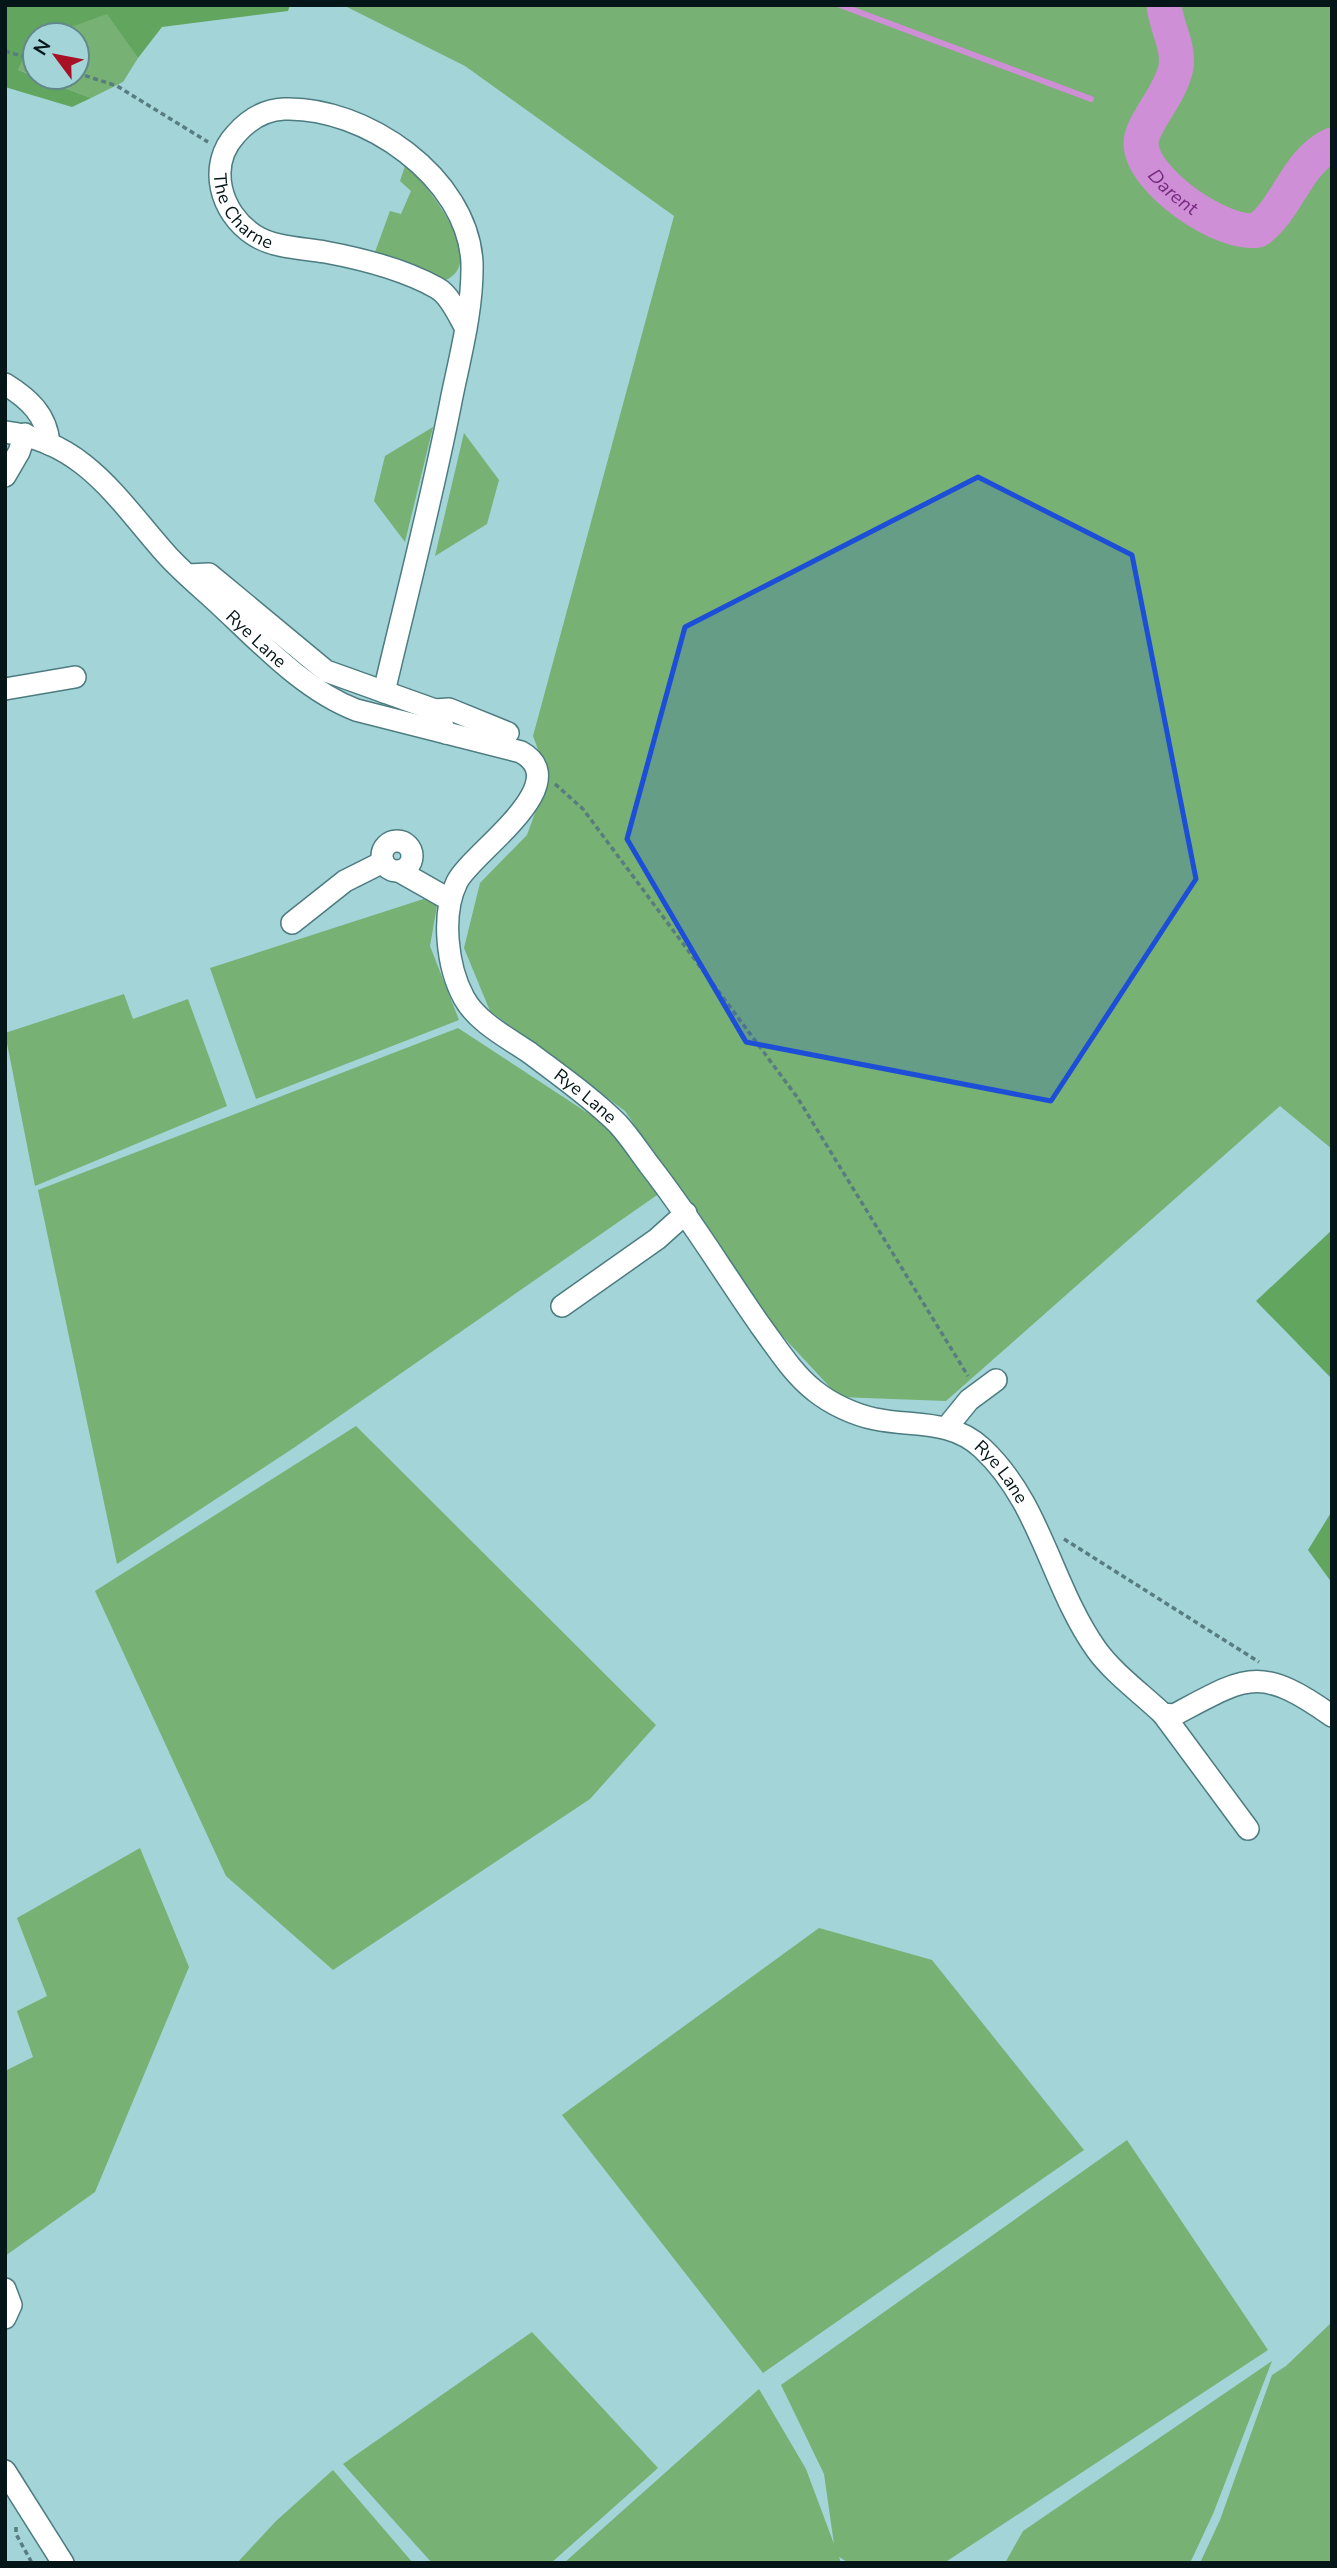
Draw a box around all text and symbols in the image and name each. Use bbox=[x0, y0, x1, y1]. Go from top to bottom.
north arrow bbox=[21, 21, 91, 91]
text: N bbox=[28, 35, 57, 60]
water label: Darent bbox=[1142, 163, 1204, 222]
street label: The Charne bbox=[208, 172, 276, 255]
street label: Rye Lane bbox=[221, 605, 292, 673]
street label: Rye Lane bbox=[549, 1063, 622, 1129]
street label: Rye Lane bbox=[969, 1435, 1034, 1508]

